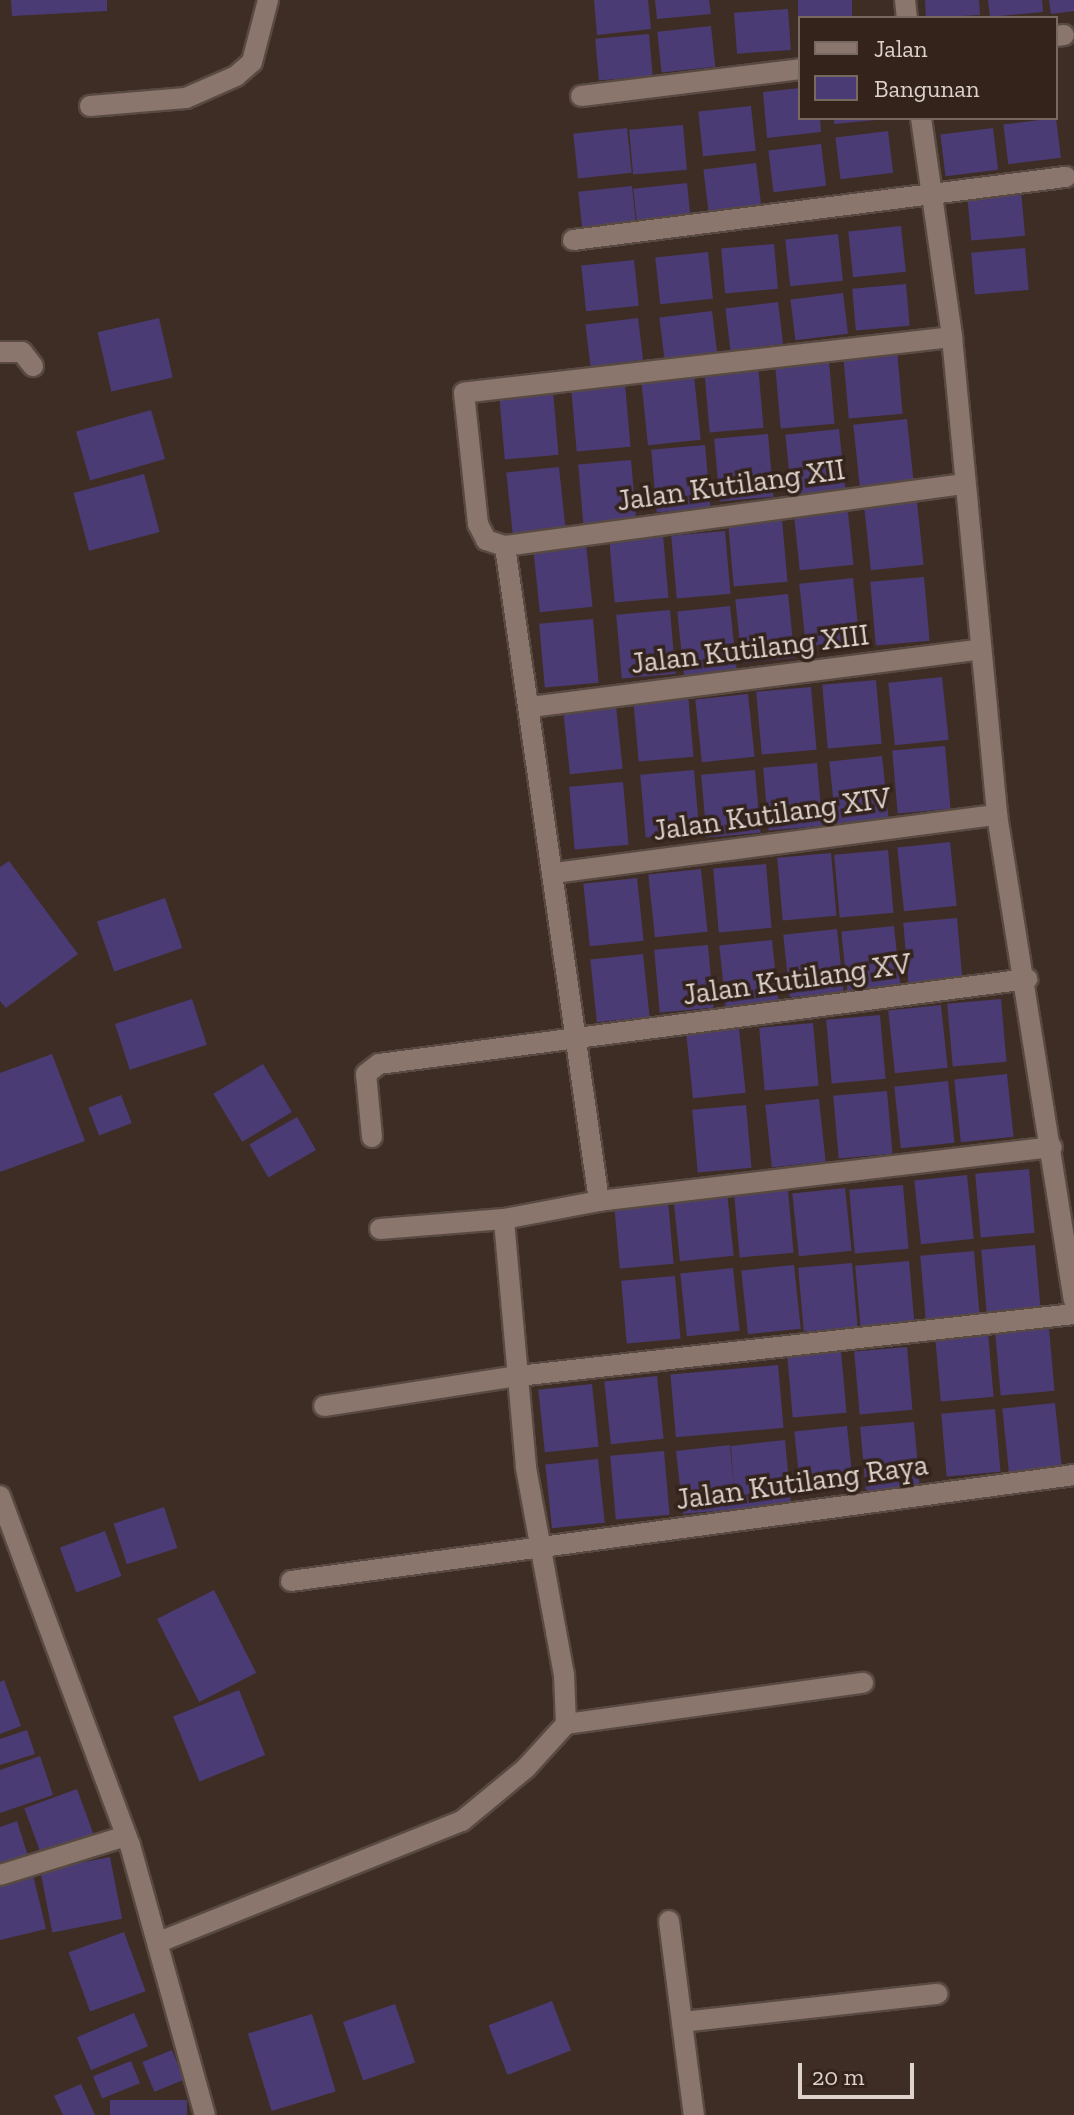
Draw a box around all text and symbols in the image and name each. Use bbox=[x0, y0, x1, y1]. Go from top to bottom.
legend bbox=[798, 16, 1058, 120]
text: Jalan bbox=[874, 34, 928, 63]
text: Bangunan bbox=[874, 74, 980, 103]
street label: Jalan Kutilang XII bbox=[614, 451, 848, 519]
street label: Jalan Kutilang XIII bbox=[629, 617, 871, 681]
street label: Jalan Kutilang XIV bbox=[651, 779, 893, 849]
street label: Jalan Kutilang XV bbox=[680, 945, 914, 1013]
street label: Jalan Kutilang Raya bbox=[674, 1446, 930, 1518]
scale bar bbox=[802, 2047, 918, 2097]
text: 20 m bbox=[812, 2062, 864, 2091]

